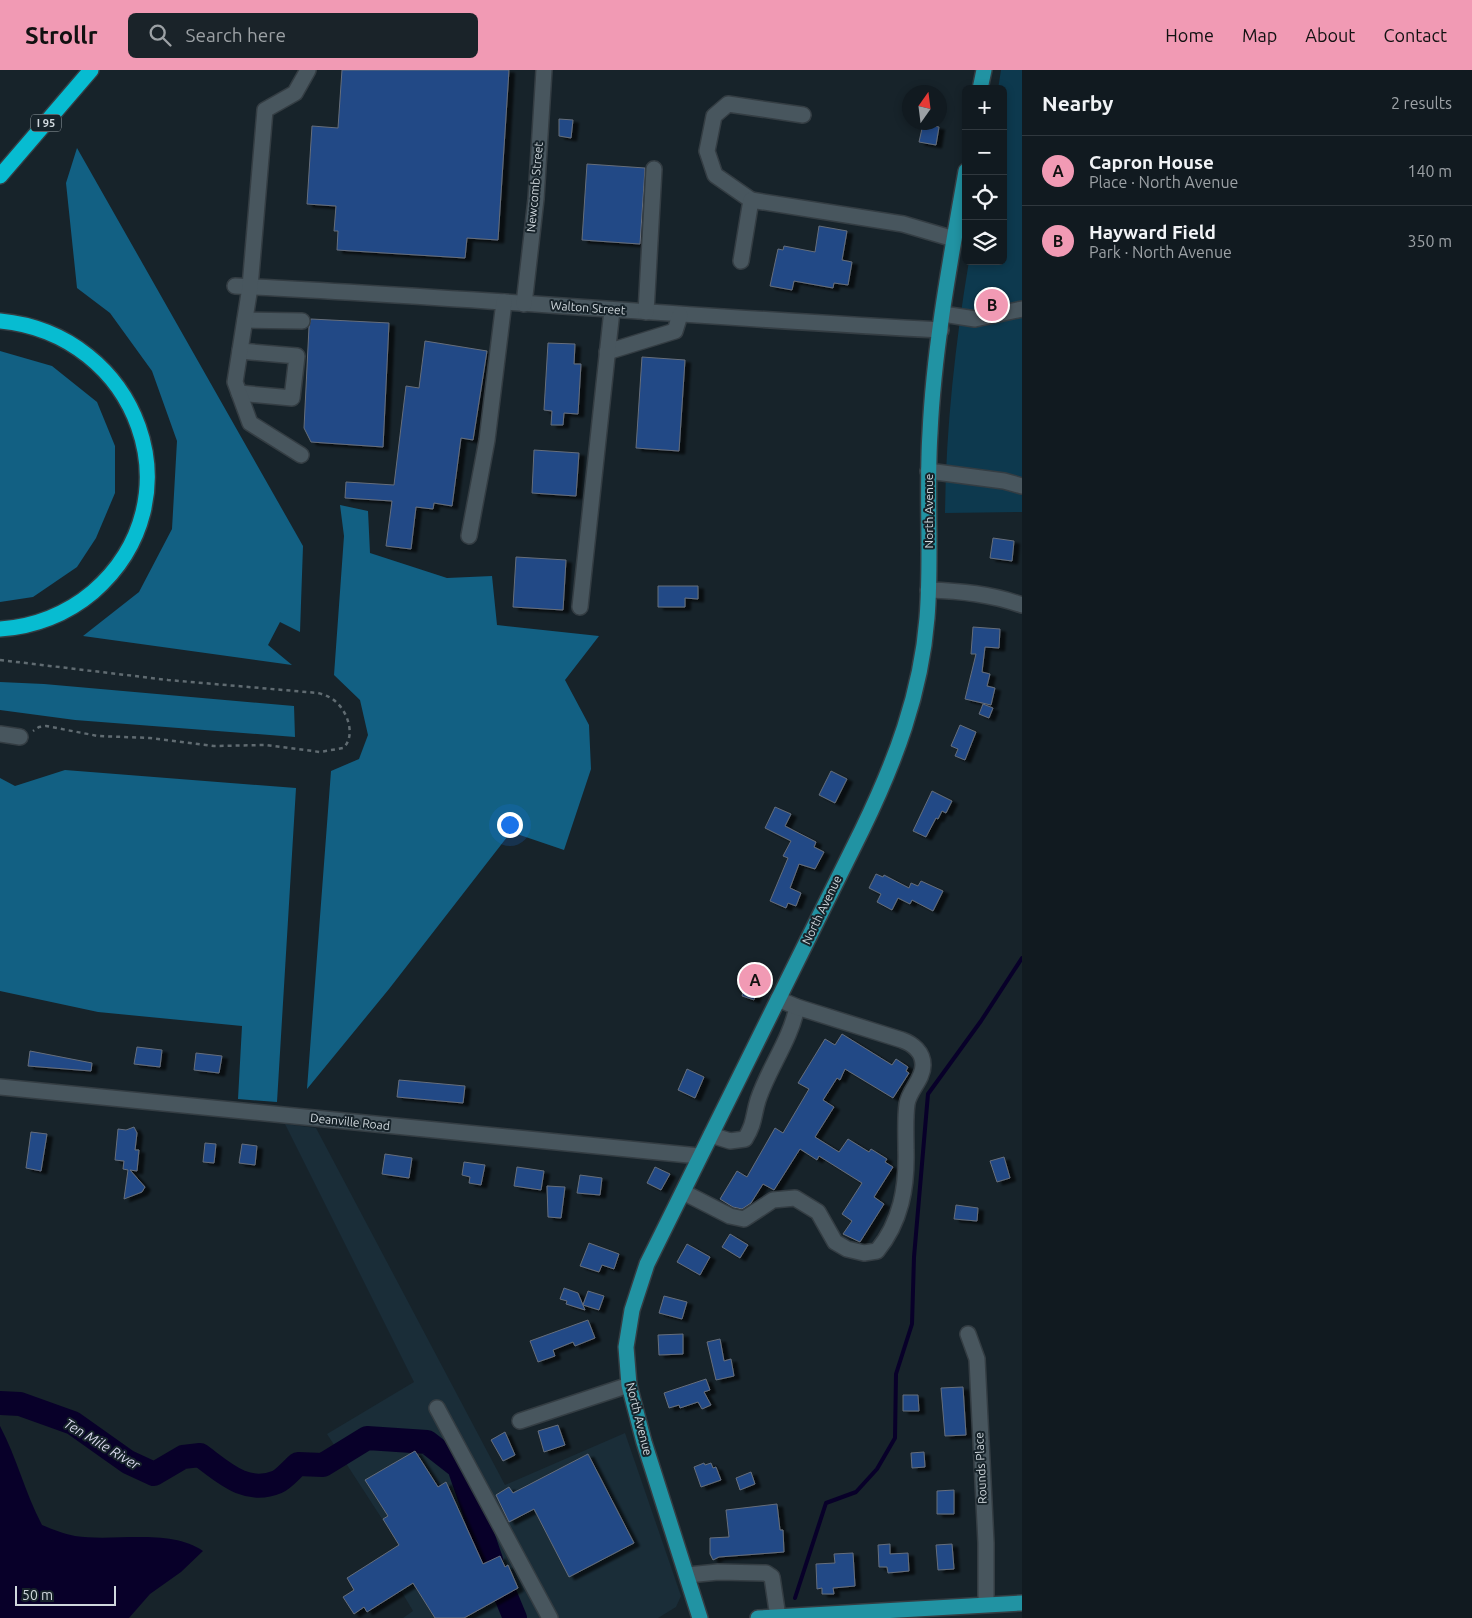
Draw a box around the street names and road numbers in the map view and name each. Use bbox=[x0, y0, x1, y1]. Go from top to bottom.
road number: I 95 bbox=[31, 114, 61, 132]
street label: Newcomb Street bbox=[524, 141, 545, 233]
street label: Walton Street bbox=[550, 298, 626, 317]
street label: North Avenue bbox=[922, 474, 935, 548]
street label: North Avenue bbox=[799, 873, 844, 946]
street label: Deanville Road bbox=[309, 1111, 391, 1132]
street label: North Avenue bbox=[624, 1381, 655, 1457]
street label: Rounds Place bbox=[972, 1432, 989, 1504]

